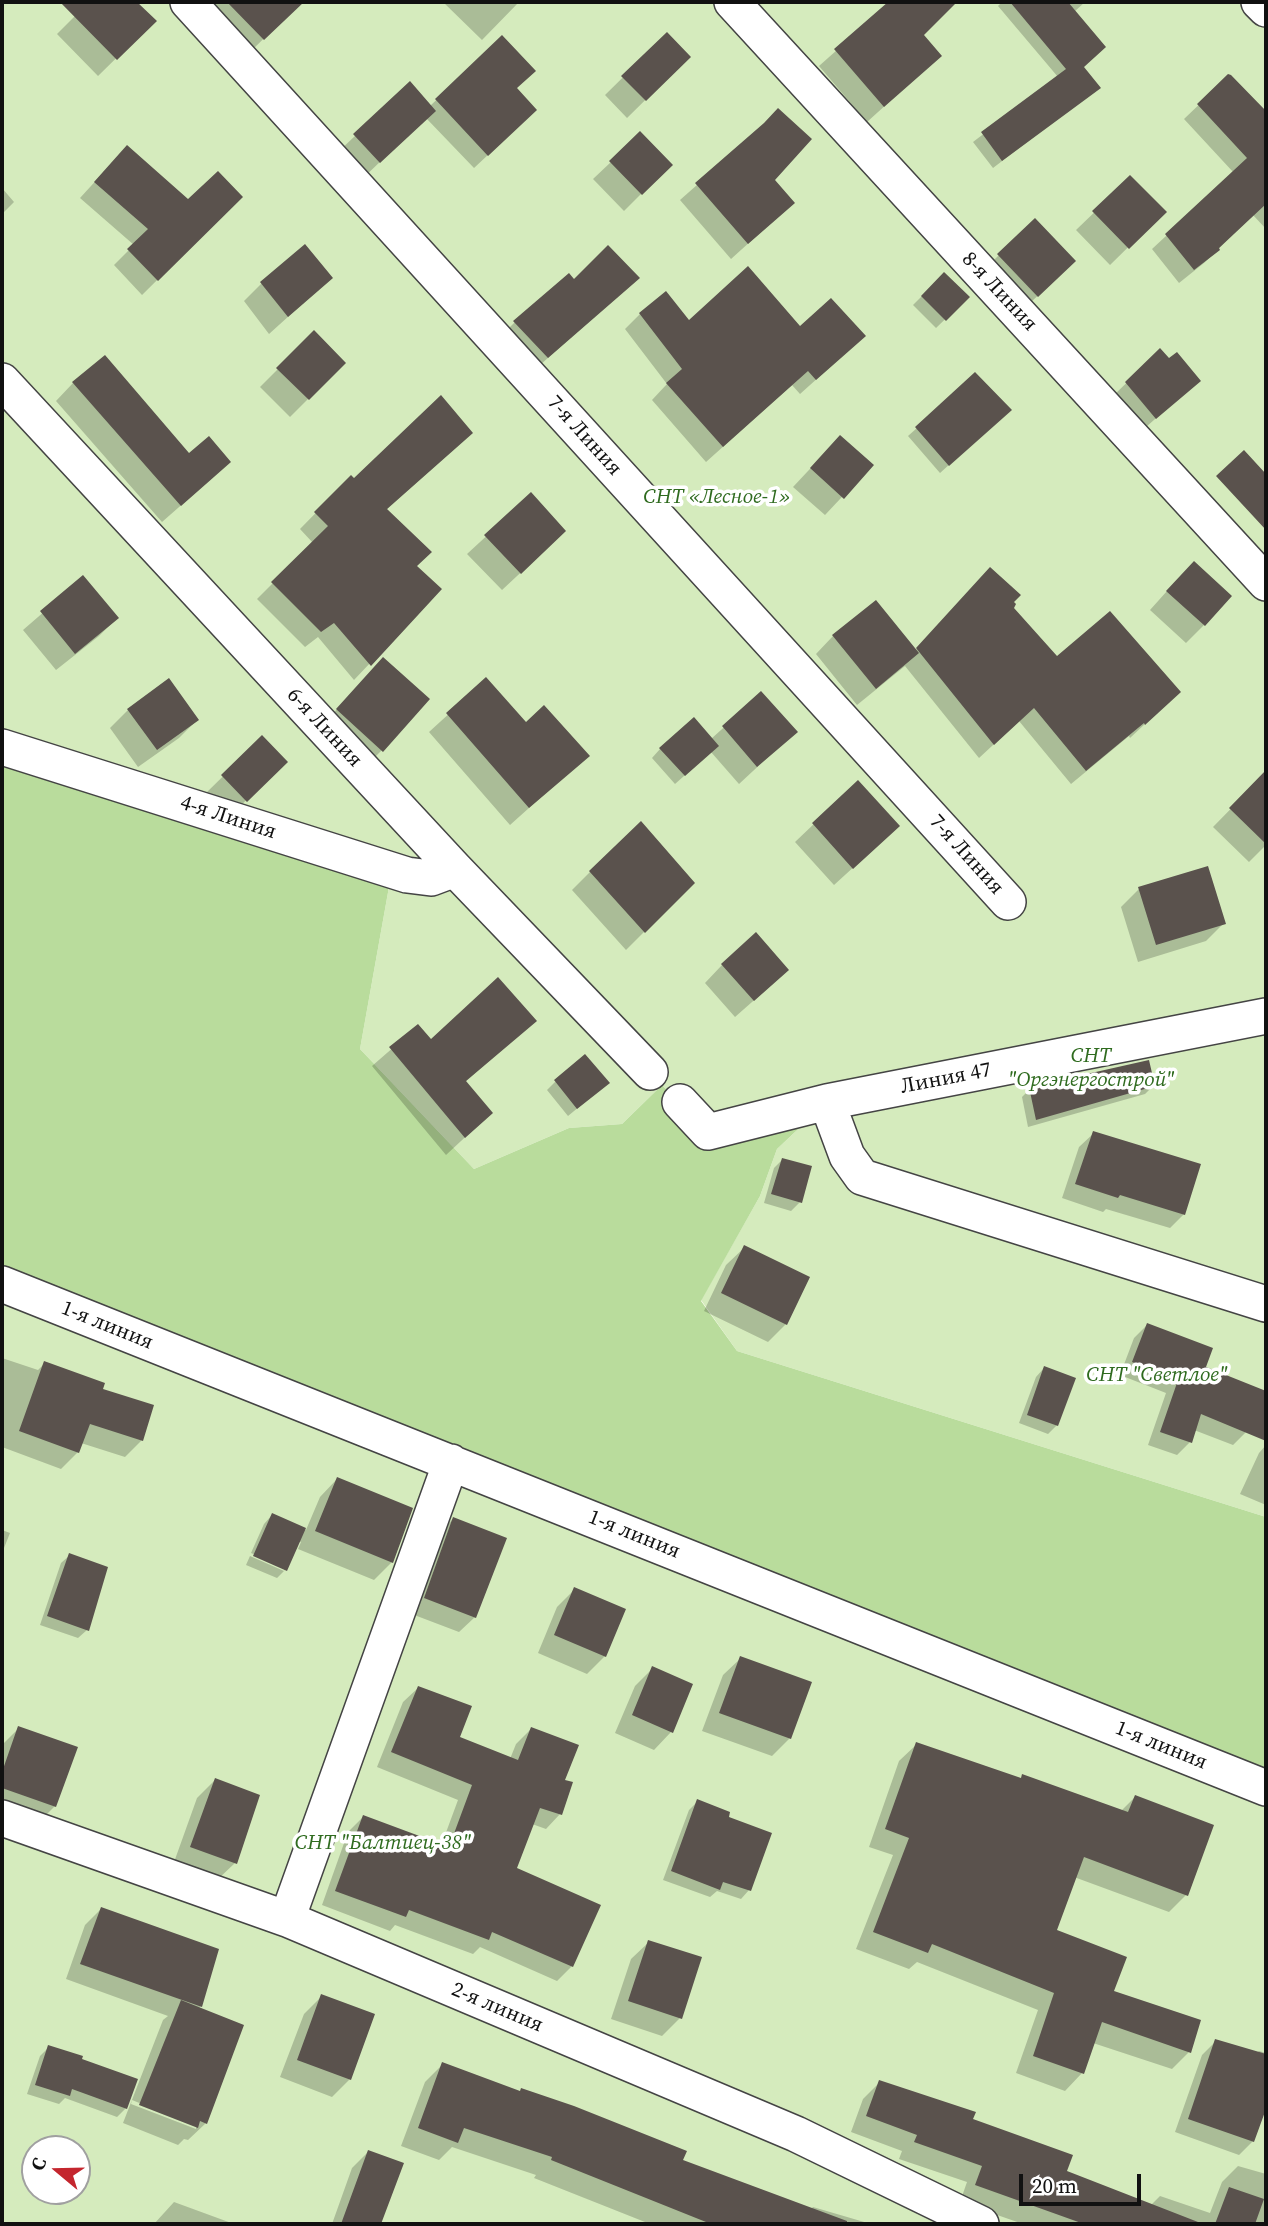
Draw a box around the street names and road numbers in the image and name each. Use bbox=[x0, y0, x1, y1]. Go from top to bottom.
street label: 8-я Линия bbox=[956, 247, 1042, 337]
street label: 7-я Линия bbox=[541, 391, 627, 481]
street label: 6-я Линия bbox=[281, 683, 367, 773]
street label: 4-я Линия bbox=[177, 791, 279, 845]
street label: 7-я Линия bbox=[923, 810, 1009, 900]
street label: Линия 47 bbox=[898, 1058, 994, 1100]
street label: 1-я линия bbox=[57, 1296, 157, 1356]
street label: 1-я линия bbox=[584, 1505, 684, 1565]
street label: 1-я линия bbox=[1111, 1716, 1211, 1776]
street label: 2-я линия bbox=[448, 1977, 546, 2039]

